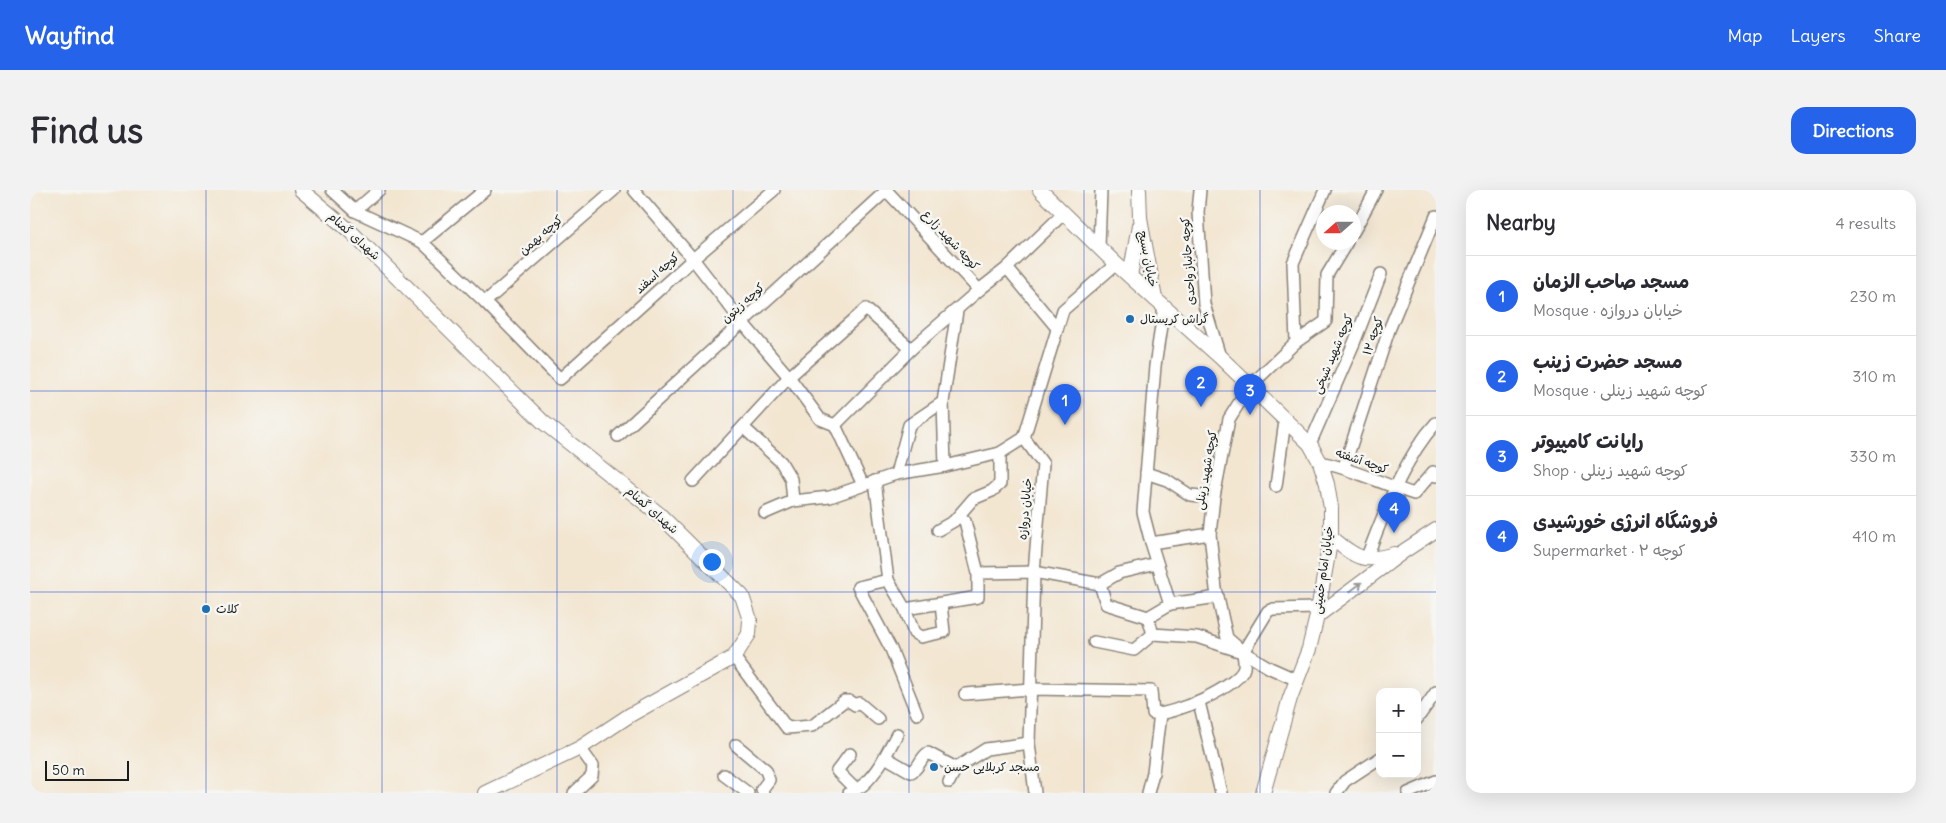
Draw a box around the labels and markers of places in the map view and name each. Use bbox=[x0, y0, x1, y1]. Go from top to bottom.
place label: گراش کریستال bbox=[1140, 311, 1209, 326]
marker: گراش کریستال bbox=[1124, 313, 1136, 325]
pin: 2 bbox=[1185, 366, 1217, 407]
pin: 3 bbox=[1234, 374, 1266, 415]
pin: 1 bbox=[1049, 384, 1081, 425]
pin: 4 bbox=[1378, 492, 1410, 533]
place label: کلات bbox=[216, 601, 239, 616]
marker: کلات bbox=[200, 603, 212, 615]
place label: مسجد کربلایی حسن bbox=[944, 759, 1040, 775]
marker: مسجد کربلایی حسن bbox=[928, 761, 940, 773]

